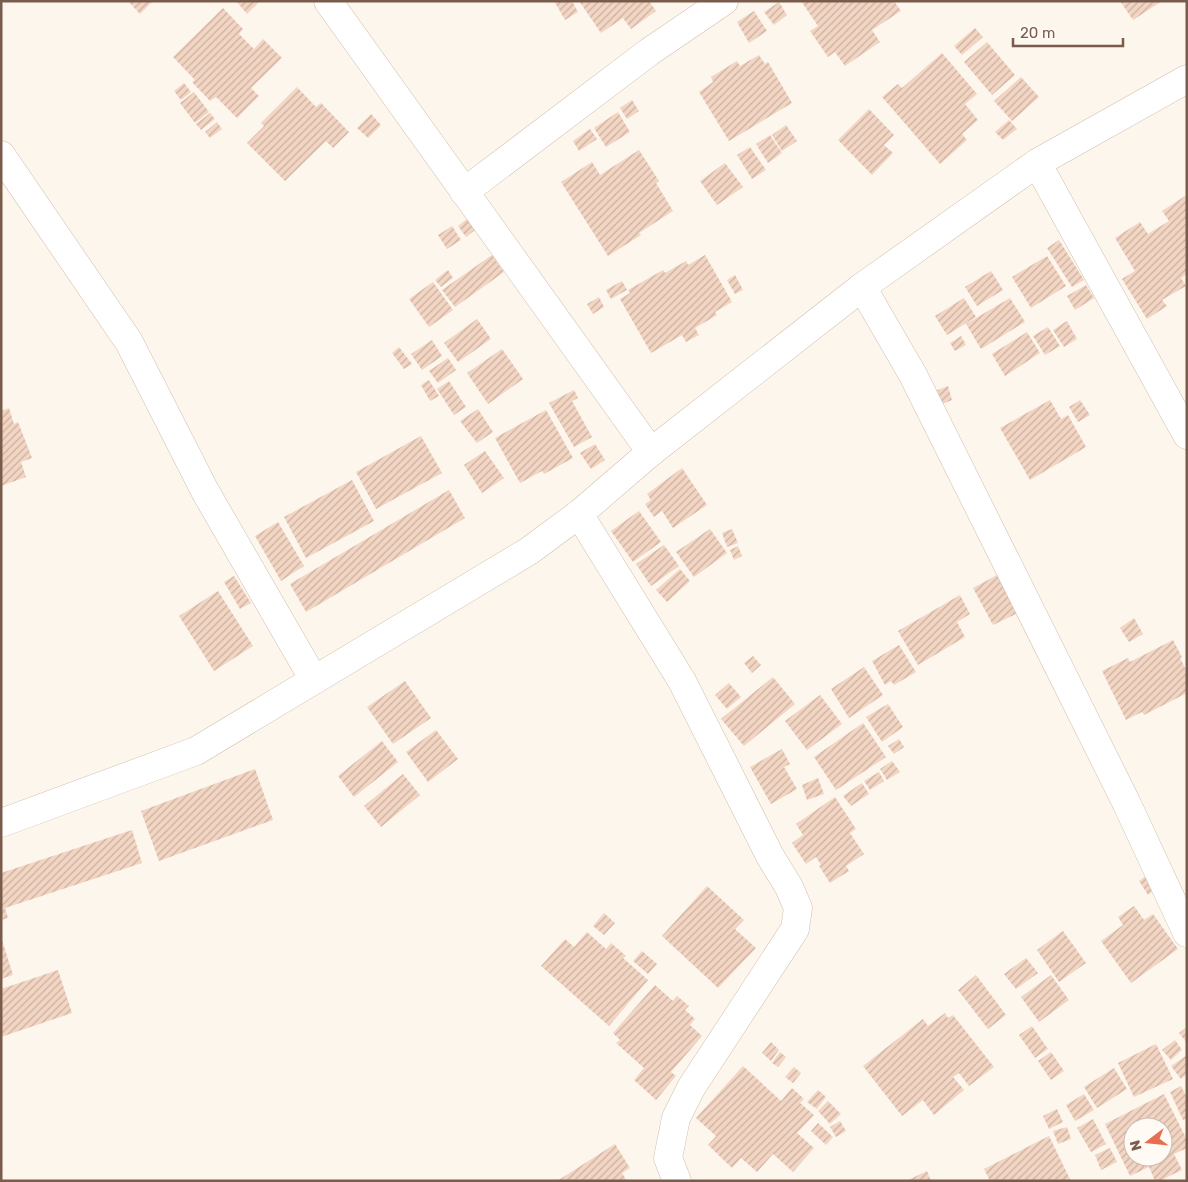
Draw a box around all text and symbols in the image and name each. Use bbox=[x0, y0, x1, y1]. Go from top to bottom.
scale bar bbox=[1013, 15, 1123, 47]
text: 20 m bbox=[1020, 24, 1055, 42]
north arrow bbox=[1123, 1117, 1173, 1167]
text: N bbox=[1126, 1138, 1146, 1153]

